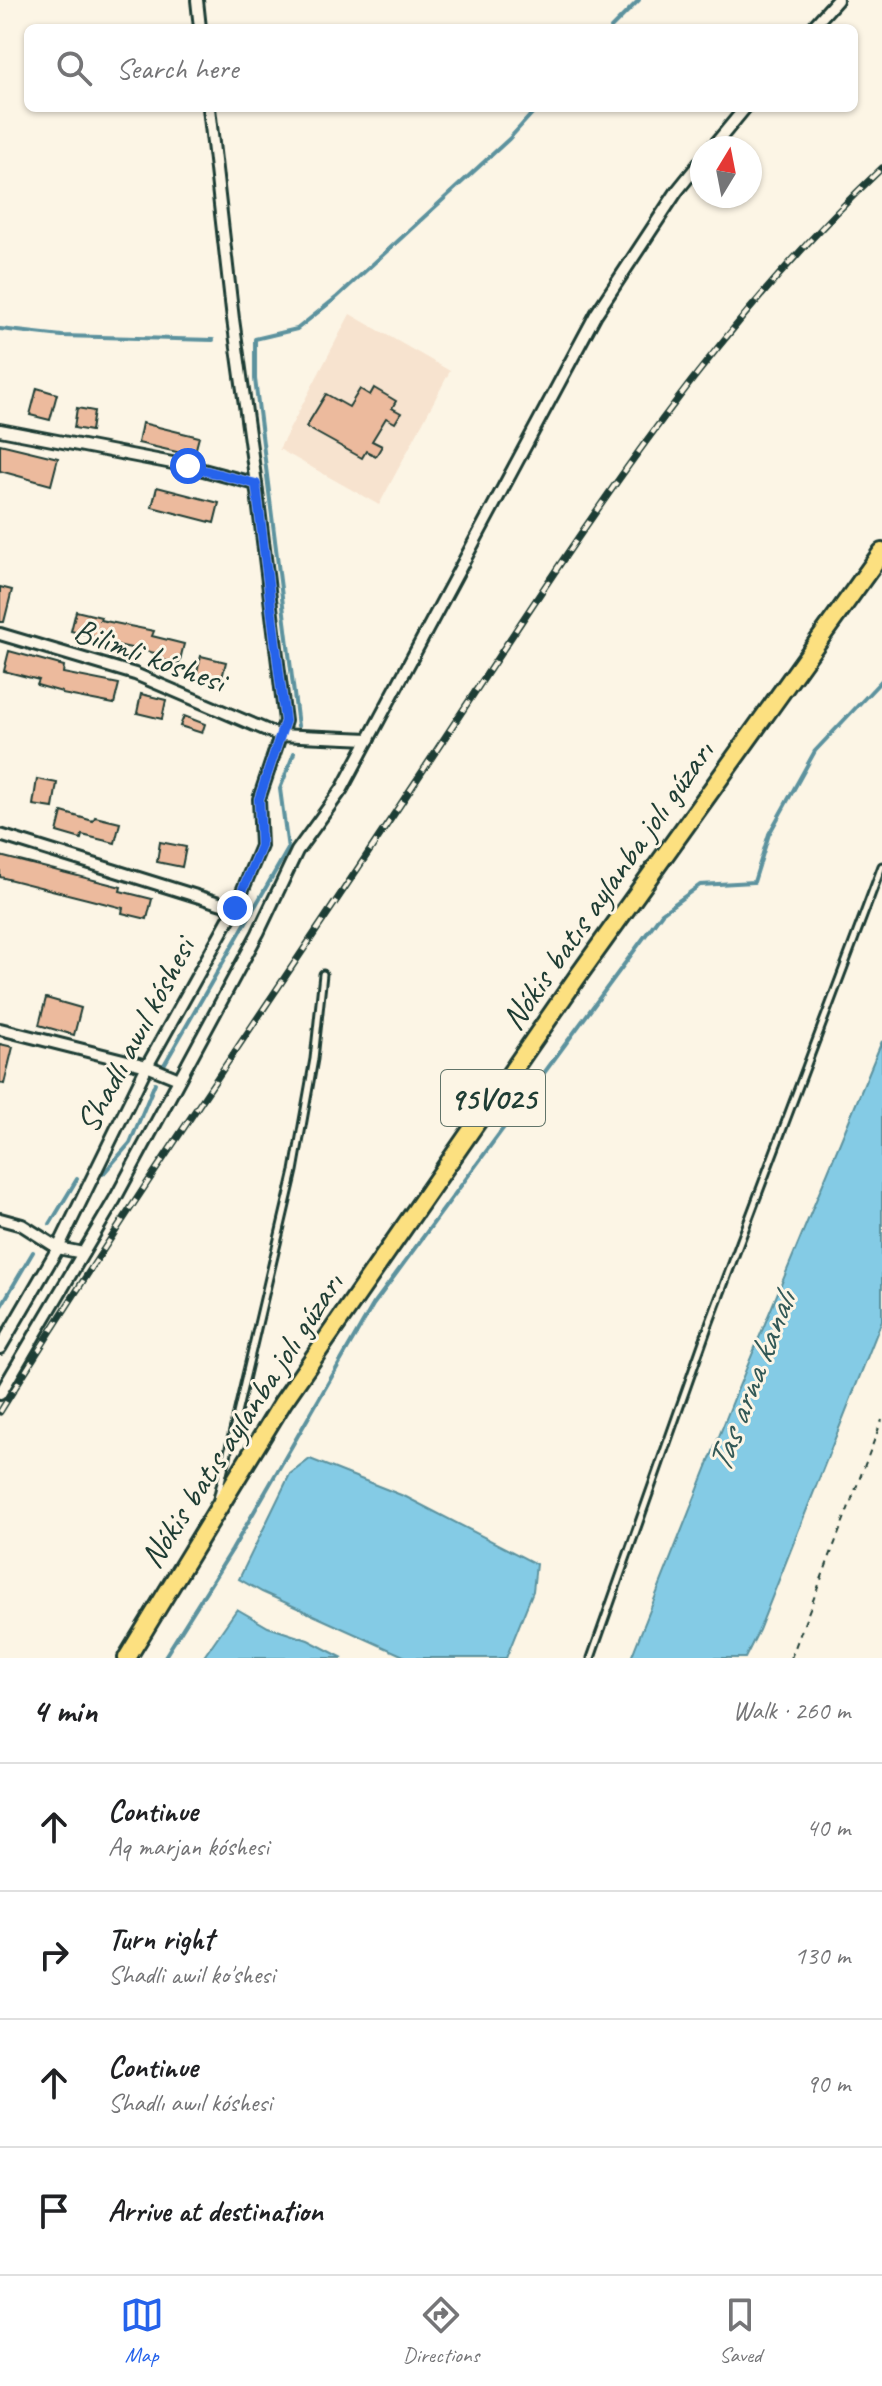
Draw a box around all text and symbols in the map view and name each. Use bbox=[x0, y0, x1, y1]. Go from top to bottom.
search box bbox=[24, 24, 858, 112]
icon: search bbox=[52, 46, 96, 90]
text: Search here bbox=[116, 49, 238, 87]
north arrow bbox=[690, 136, 762, 208]
route start bbox=[170, 448, 206, 484]
street label: Bilimli kóshesi bbox=[68, 608, 235, 703]
street label: Nókis batıs aylanba jolı gúzarı bbox=[491, 731, 724, 1038]
route end bbox=[217, 890, 253, 926]
street label: Shadlı awıl kóshesi bbox=[66, 927, 206, 1140]
road number: 95V025 bbox=[441, 1070, 545, 1126]
street label: Nókis batıs aylanba jolı gúzarı bbox=[129, 1263, 353, 1576]
water label: Tas arna kanalı bbox=[696, 1281, 808, 1479]
text: 4 min bbox=[32, 1689, 97, 1732]
text: Walk · 260 m bbox=[733, 1694, 850, 1727]
text: Continue bbox=[108, 1792, 198, 1830]
icon: ahead bbox=[32, 1805, 76, 1849]
text: 40 m bbox=[806, 1811, 850, 1844]
text: Aq marjan kóshesi bbox=[108, 1830, 269, 1863]
text: Turn right bbox=[108, 1920, 213, 1958]
icon: right bbox=[32, 1933, 76, 1977]
text: 130 m bbox=[794, 1939, 850, 1972]
text: Shadli awil ko'shesi bbox=[108, 1958, 275, 1991]
text: Continue bbox=[108, 2048, 198, 2086]
icon: ahead bbox=[32, 2061, 76, 2105]
text: 90 m bbox=[806, 2067, 850, 2100]
text: Shadlı awıl kóshesi bbox=[108, 2086, 272, 2119]
icon: arrive bbox=[32, 2189, 76, 2233]
text: Arrive at destination bbox=[108, 2192, 323, 2230]
tab: Map bbox=[120, 2293, 164, 2369]
tab: Directions bbox=[403, 2293, 479, 2369]
tab: Saved bbox=[718, 2293, 762, 2369]

